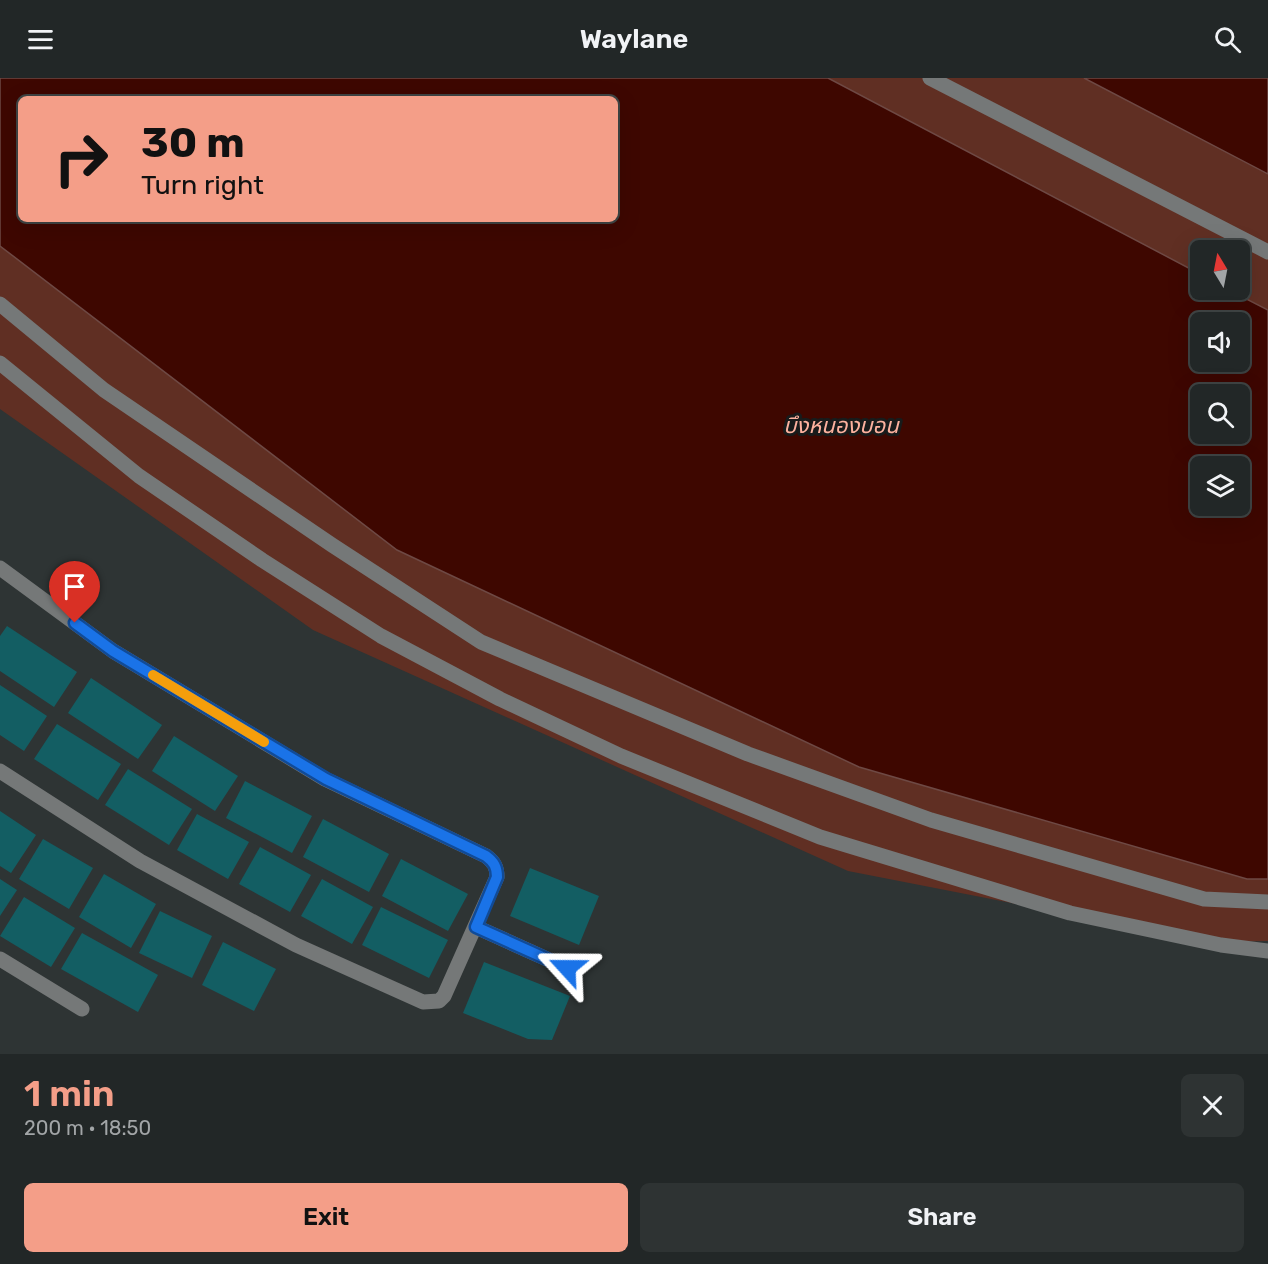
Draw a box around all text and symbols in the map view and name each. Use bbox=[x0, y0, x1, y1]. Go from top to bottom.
icon: menu bbox=[24, 23, 57, 56]
text: Waylane bbox=[580, 23, 688, 55]
icon: search bbox=[1211, 23, 1244, 56]
text: 30 m bbox=[141, 118, 245, 168]
icon: right bbox=[42, 120, 120, 198]
text: Turn right bbox=[141, 169, 264, 201]
north arrow bbox=[1190, 240, 1250, 300]
map controls bbox=[1190, 240, 1250, 516]
button: sound bbox=[1190, 312, 1250, 372]
button: search bbox=[1190, 384, 1250, 444]
water label: บึงหนองบอน bbox=[783, 412, 900, 439]
button: layers bbox=[1190, 456, 1250, 516]
pin bbox=[49, 561, 100, 623]
icon: arrive bbox=[58, 570, 91, 603]
position arrow bbox=[535, 936, 599, 1000]
text: 1 min bbox=[24, 1072, 115, 1115]
button: close bbox=[1181, 1074, 1244, 1137]
text: 200 m · 18:50 bbox=[24, 1116, 151, 1140]
button: Exit bbox=[24, 1183, 628, 1252]
button: Share bbox=[640, 1183, 1244, 1252]

